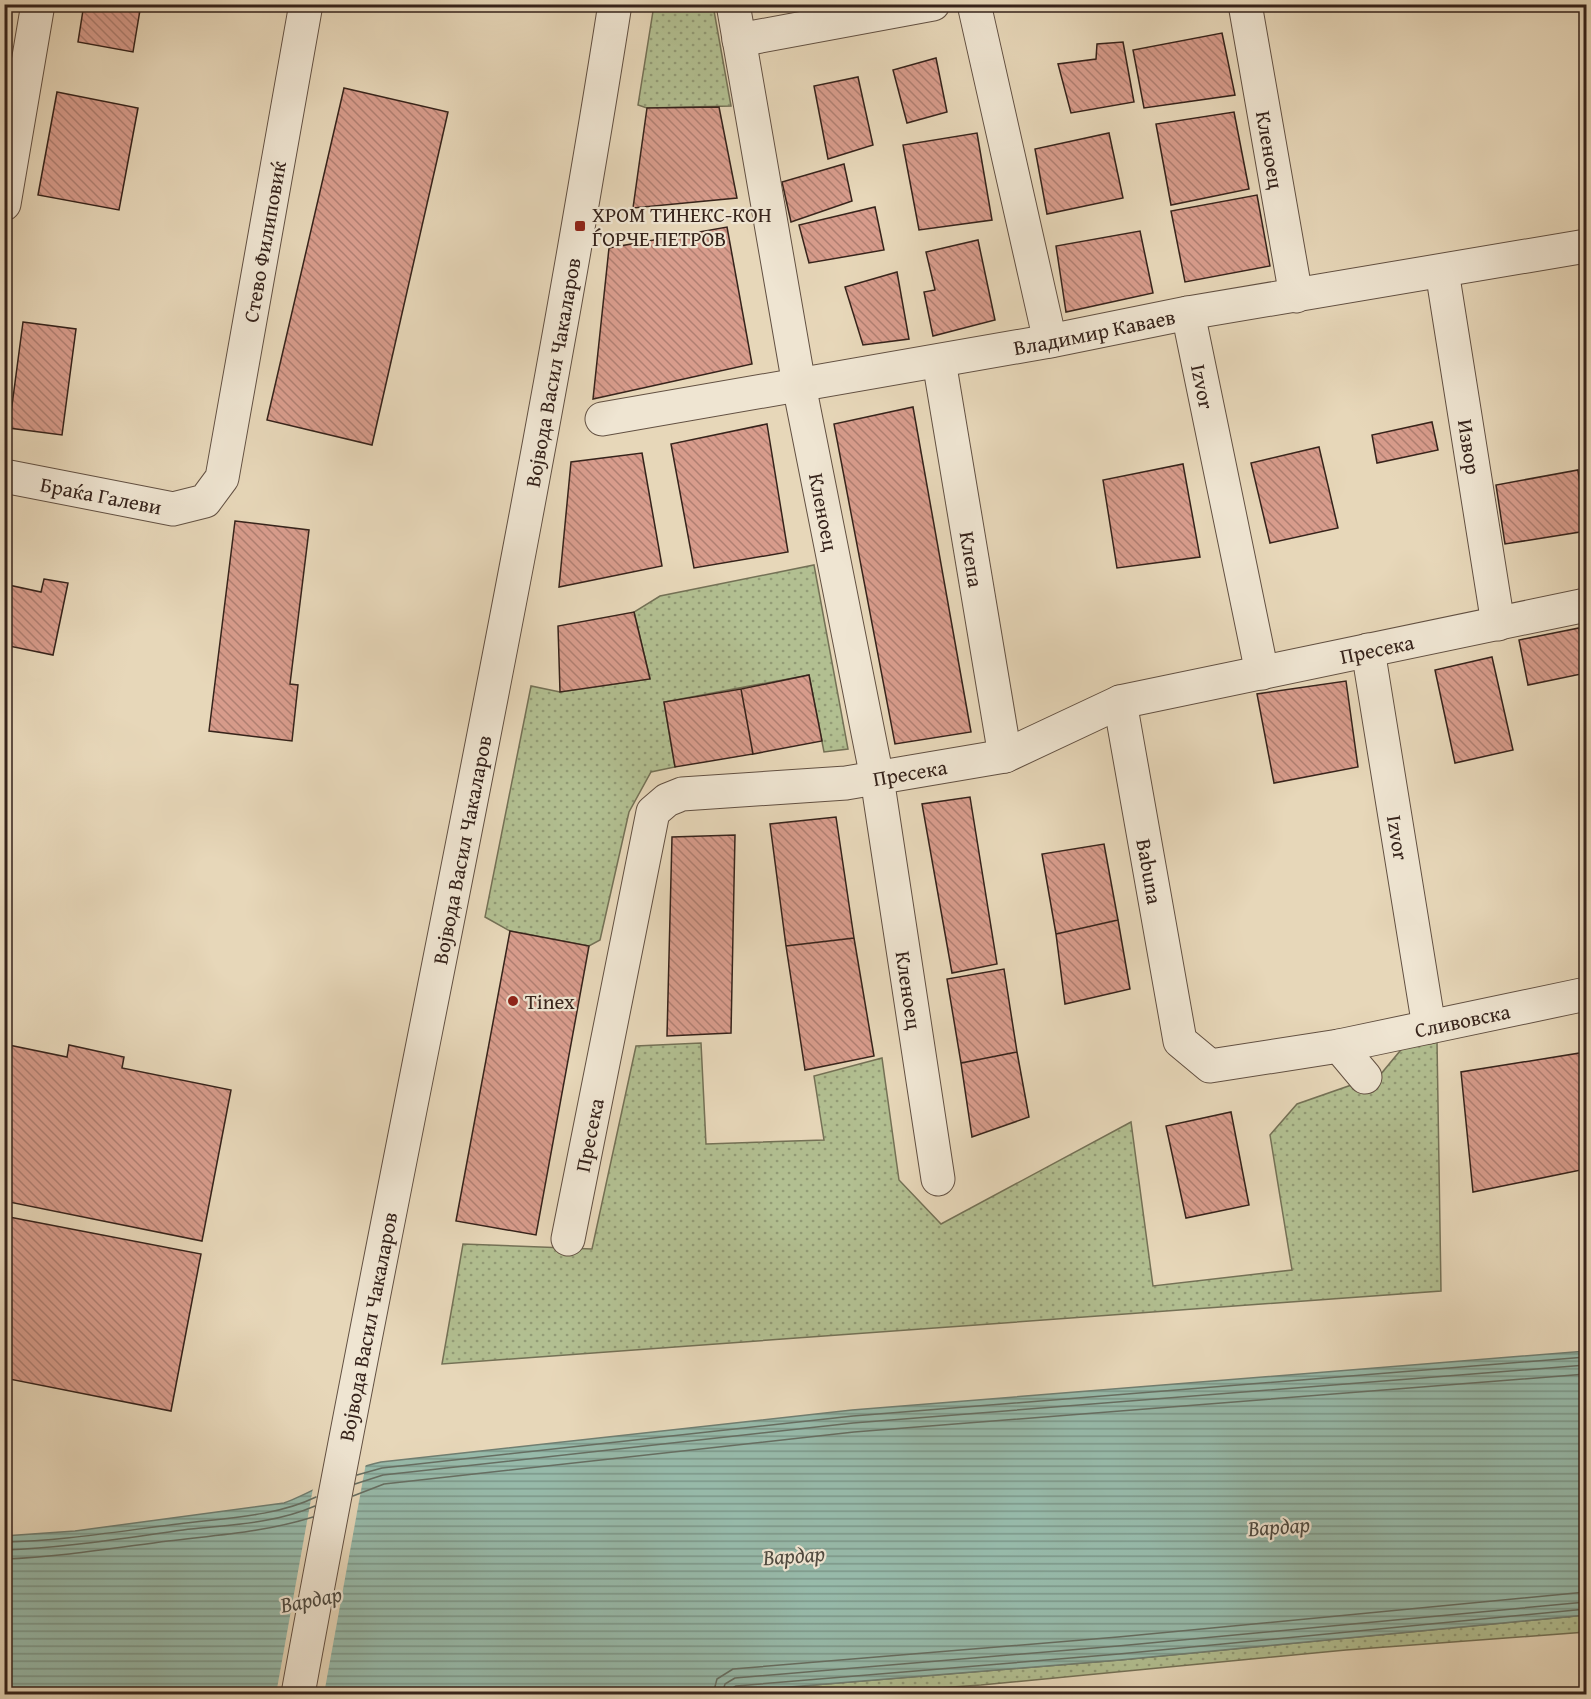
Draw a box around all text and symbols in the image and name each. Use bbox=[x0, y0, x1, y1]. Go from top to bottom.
street label: Кленоец bbox=[1248, 108, 1293, 191]
street label: Стево Филиповиќ bbox=[234, 158, 293, 325]
place label: ХРОМ ТИНЕКС-КОН ЃОРЧЕ ПЕТРОВ bbox=[592, 199, 772, 254]
marker: ХРОМ ТИНЕКС-КОН ЃОРЧЕ ПЕТРОВ bbox=[573, 219, 587, 233]
street label: Војвода Васил Чакаларов bbox=[516, 255, 588, 490]
street label: Владимир Каваев bbox=[1011, 300, 1178, 363]
street label: Izvor bbox=[1183, 361, 1223, 412]
street label: Извор bbox=[1450, 417, 1490, 477]
street label: Браќа Галеви bbox=[38, 468, 165, 522]
street label: Кленоец bbox=[801, 470, 847, 554]
street label: Клепа bbox=[952, 529, 992, 590]
street label: Пресека bbox=[1337, 626, 1417, 671]
street label: Војвода Васил Чакаларов bbox=[424, 732, 499, 967]
street label: Пресека bbox=[870, 751, 949, 794]
street label: Izvor bbox=[1379, 813, 1417, 863]
street label: Babuna bbox=[1129, 836, 1171, 907]
street label: Кленоец bbox=[888, 949, 931, 1032]
place label: Tinex bbox=[525, 986, 575, 1017]
marker: Tinex bbox=[506, 994, 520, 1008]
street label: Сливовска bbox=[1412, 995, 1513, 1045]
street label: Пресека bbox=[566, 1095, 611, 1175]
street label: Војвода Васил Чакаларов bbox=[330, 1209, 405, 1444]
water label: Вардар bbox=[1246, 1508, 1311, 1544]
water label: Вардар bbox=[761, 1537, 826, 1573]
water label: Вардар bbox=[276, 1577, 345, 1621]

